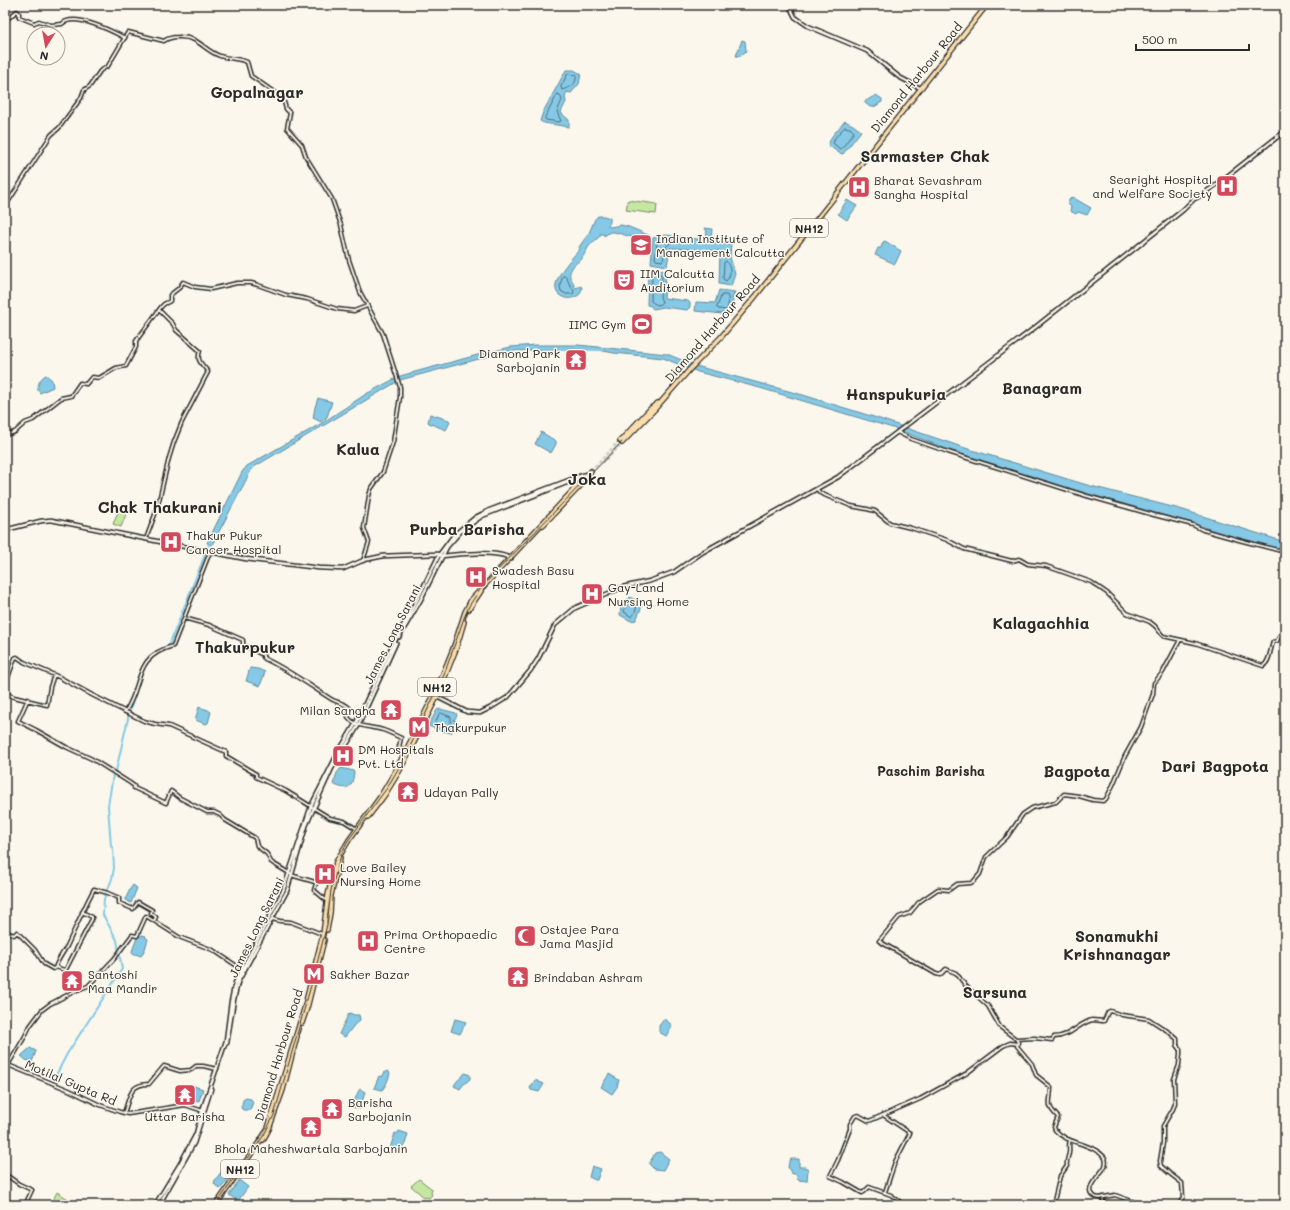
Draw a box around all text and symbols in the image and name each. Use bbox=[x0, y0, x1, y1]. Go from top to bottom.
street label: Diamond Harbour Road bbox=[867, 18, 966, 135]
north arrow bbox=[26, 26, 66, 66]
scale bar bbox=[1136, 26, 1249, 52]
text: 500 m bbox=[1142, 31, 1177, 47]
text: N bbox=[38, 48, 50, 64]
district label: Gopalnagar bbox=[211, 81, 303, 102]
district label: Sarmaster Chak bbox=[860, 145, 990, 166]
place label: Searight Hospital and Welfare Society bbox=[1092, 171, 1212, 201]
place label: Bharat Sevashram Sangha Hospital bbox=[874, 172, 982, 202]
hospital icon: Searight Hospital and Welfare Society bbox=[1214, 173, 1240, 199]
hospital icon: Bharat Sevashram Sangha Hospital bbox=[846, 174, 872, 200]
road number: NH12 bbox=[790, 219, 828, 237]
place label: Indian Institute of Management Calcutta bbox=[656, 230, 785, 260]
school or university icon: Indian Institute of Management Calcutta bbox=[628, 232, 654, 258]
place label: IIM Calcutta Auditorium bbox=[640, 265, 715, 295]
theatre icon: IIM Calcutta Auditorium bbox=[611, 267, 637, 293]
street label: Diamond Harbour Road bbox=[661, 271, 763, 385]
sports icon: IIMC Gym bbox=[629, 311, 655, 337]
place label: IIMC Gym bbox=[569, 316, 626, 332]
place label: Diamond Park Sarbojanin bbox=[479, 345, 560, 375]
temple icon: Diamond Park Sarbojanin bbox=[563, 347, 589, 373]
district label: Banagram bbox=[1002, 377, 1082, 398]
district label: Hanspukuria bbox=[846, 383, 946, 404]
district label: Kalua bbox=[336, 438, 380, 459]
district label: Joka bbox=[568, 468, 607, 489]
district label: Chak Thakurani bbox=[98, 496, 222, 517]
district label: Purba Barisha bbox=[409, 518, 525, 539]
place label: Thakur Pukur Cancer Hospital bbox=[186, 527, 281, 557]
hospital icon: Thakur Pukur Cancer Hospital bbox=[158, 529, 184, 555]
place label: Swadesh Basu Hospital bbox=[492, 562, 574, 592]
hospital icon: Swadesh Basu Hospital bbox=[463, 564, 489, 590]
place label: Gay-Land Nursing Home bbox=[608, 579, 689, 609]
hospital icon: Gay-Land Nursing Home bbox=[579, 581, 605, 607]
street label: James Long Sarani bbox=[360, 582, 424, 686]
district label: Kalagachhia bbox=[992, 612, 1090, 633]
district label: Thakurpukur bbox=[195, 636, 295, 657]
road number: NH12 bbox=[418, 678, 456, 696]
temple icon: Milan Sangha bbox=[378, 697, 404, 723]
place label: Milan Sangha bbox=[300, 702, 376, 718]
metro station icon: Thakurpukur bbox=[406, 714, 432, 740]
place label: Thakurpukur bbox=[434, 719, 507, 735]
place label: DM Hospitals Pvt. Ltd bbox=[358, 741, 434, 771]
hospital icon: DM Hospitals Pvt. Ltd bbox=[330, 743, 356, 769]
district label: Dari Bagpota bbox=[1161, 755, 1269, 776]
district label: Bagpota bbox=[1044, 760, 1111, 781]
district label: Paschim Barisha bbox=[877, 762, 985, 779]
temple icon: Udayan Pally bbox=[395, 779, 421, 805]
place label: Udayan Pally bbox=[424, 784, 498, 800]
place label: Love Bailey Nursing Home bbox=[340, 859, 421, 889]
hospital icon: Love Bailey Nursing Home bbox=[312, 861, 338, 887]
street label: James Long Sarani bbox=[225, 874, 287, 980]
place label: Ostajee Para Jama Masjid bbox=[540, 921, 619, 951]
mosque icon: Ostajee Para Jama Masjid bbox=[512, 923, 538, 949]
district label: Sonamukhi Krishnanagar bbox=[1063, 925, 1171, 964]
place label: Prima Orthopaedic Centre bbox=[384, 926, 497, 956]
hospital icon: Prima Orthopaedic Centre bbox=[355, 928, 381, 954]
metro station icon: Sakher Bazar bbox=[301, 961, 327, 987]
temple icon: Brindaban Ashram bbox=[505, 964, 531, 990]
place label: Santoshi Maa Mandir bbox=[88, 966, 157, 996]
place label: Sakher Bazar bbox=[330, 966, 410, 982]
temple icon: Santoshi Maa Mandir bbox=[59, 968, 85, 994]
place label: Brindaban Ashram bbox=[534, 969, 642, 985]
district label: Sarsuna bbox=[963, 981, 1027, 1002]
street label: Diamond Harbour Road bbox=[250, 987, 306, 1123]
street label: Motilal Gupta Rd bbox=[23, 1056, 119, 1109]
temple icon: Uttar Barisha bbox=[172, 1082, 198, 1108]
place label: Barisha Sarbojanin bbox=[348, 1094, 412, 1124]
temple icon: Barisha Sarbojanin bbox=[319, 1096, 345, 1122]
place label: Uttar Barisha bbox=[145, 1108, 225, 1124]
temple icon: Bhola Maheshwartala Sarbojanin bbox=[298, 1114, 324, 1140]
place label: Bhola Maheshwartala Sarbojanin bbox=[215, 1140, 407, 1156]
road number: NH12 bbox=[221, 1160, 259, 1178]

